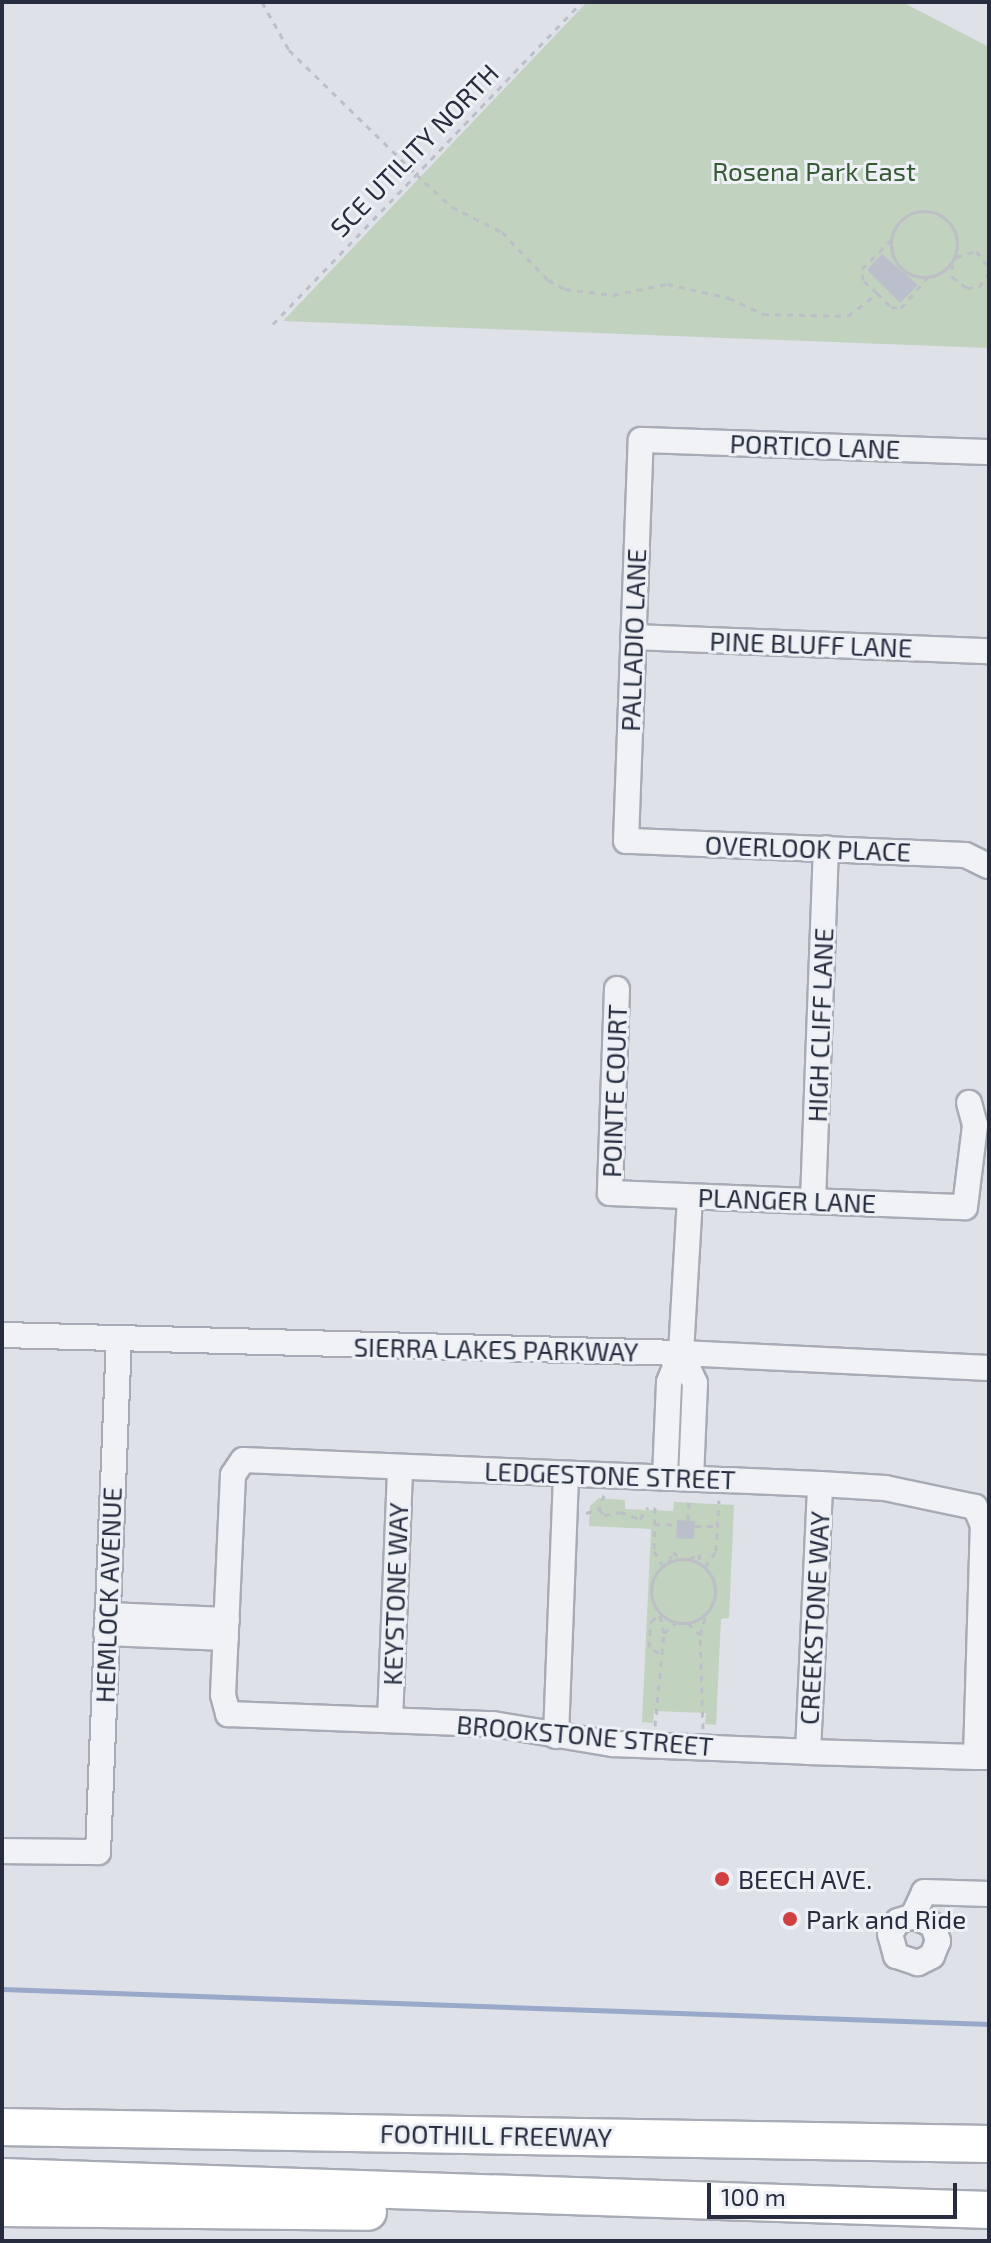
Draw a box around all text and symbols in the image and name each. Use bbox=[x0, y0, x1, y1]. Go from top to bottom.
street label: SCE UTILITY NORTH bbox=[323, 57, 505, 243]
park label: Rosena Park East bbox=[712, 155, 916, 187]
street label: PORTICO LANE bbox=[729, 427, 901, 465]
street label: PALLADIO LANE bbox=[614, 548, 652, 732]
street label: PINE BLUFF LANE bbox=[709, 625, 913, 663]
street label: OVERLOOK PLACE bbox=[704, 829, 912, 867]
street label: HIGH CLIFF LANE bbox=[801, 927, 839, 1123]
street label: POINTE COURT bbox=[595, 1004, 633, 1178]
street label: PLANGER LANE bbox=[697, 1181, 877, 1219]
street label: SIERRA LAKES PARKWAY bbox=[353, 1331, 639, 1367]
street label: LEDGESTONE STREET bbox=[484, 1455, 736, 1495]
street label: HEMLOCK AVENUE bbox=[89, 1486, 127, 1704]
street label: KEYSTONE WAY bbox=[376, 1502, 414, 1686]
street label: CREEKSTONE WAY bbox=[793, 1510, 835, 1726]
street label: BROOKSTONE STREET bbox=[455, 1708, 715, 1762]
place label: BEECH AVE. bbox=[738, 1863, 873, 1895]
marker: BEECH AVE. bbox=[713, 1870, 731, 1888]
place label: Park and Ride bbox=[806, 1903, 966, 1935]
marker: Park and Ride bbox=[781, 1910, 799, 1928]
street label: FOOTHILL FREEWAY bbox=[379, 2117, 613, 2153]
scale bar bbox=[711, 2167, 961, 2217]
text: 100 m bbox=[721, 2182, 786, 2211]

